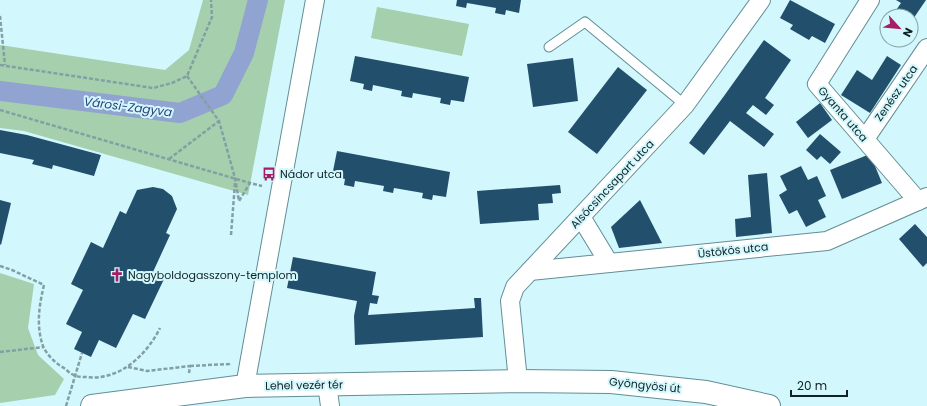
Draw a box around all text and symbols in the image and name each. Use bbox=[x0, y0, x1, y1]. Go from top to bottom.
north arrow bbox=[879, 8, 919, 48]
text: N bbox=[899, 25, 917, 40]
street label: Zenész utca bbox=[871, 62, 921, 124]
street label: Gyanta utca bbox=[814, 83, 872, 145]
water label: Városi-Zagyva bbox=[83, 93, 173, 120]
street label: Alsócsincsapart utca bbox=[567, 136, 657, 232]
bus stop icon: Nádor utca bbox=[261, 166, 277, 182]
place label: Nádor utca bbox=[280, 166, 342, 182]
street label: Üstökös utca bbox=[697, 238, 769, 262]
church icon: Nagyboldogasszony-templom bbox=[109, 267, 125, 283]
place label: Nagyboldogasszony-templom bbox=[128, 267, 297, 283]
scale bar bbox=[791, 372, 847, 398]
street label: Gyöngyösi út bbox=[608, 373, 682, 397]
street label: Lehel vezér tér bbox=[265, 376, 343, 394]
text: 20 m bbox=[797, 377, 827, 394]

